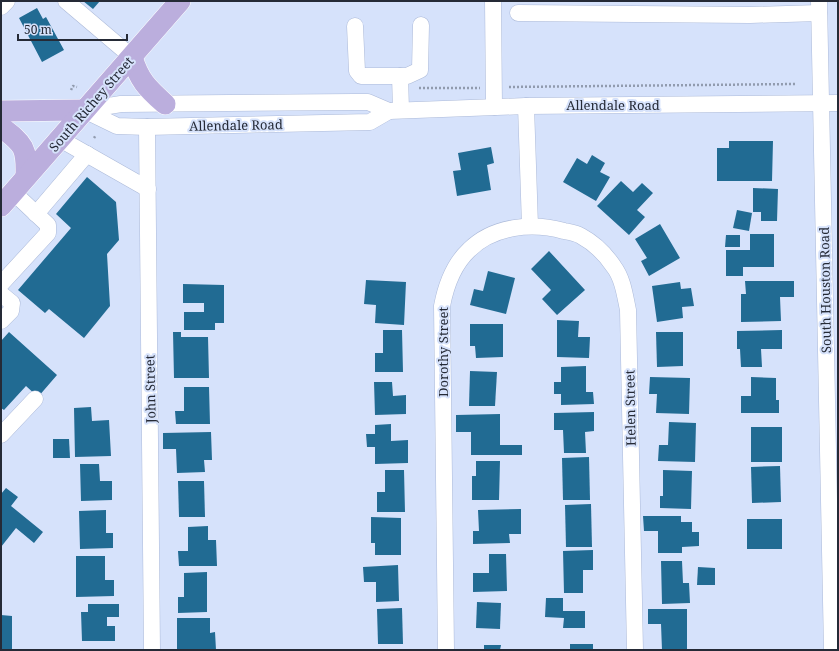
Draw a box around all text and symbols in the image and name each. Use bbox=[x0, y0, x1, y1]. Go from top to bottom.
scale bar bbox=[18, 16, 127, 42]
text: 50 m bbox=[24, 21, 52, 38]
street label: South Richey Street bbox=[45, 52, 138, 155]
street label: Allendale Road bbox=[566, 96, 660, 114]
street label: Allendale Road bbox=[189, 115, 283, 135]
street label: South Houston Road bbox=[815, 227, 835, 353]
street label: Dorothy Street bbox=[434, 307, 452, 397]
street label: John Street bbox=[140, 354, 160, 424]
street label: Helen Street bbox=[620, 369, 640, 446]

